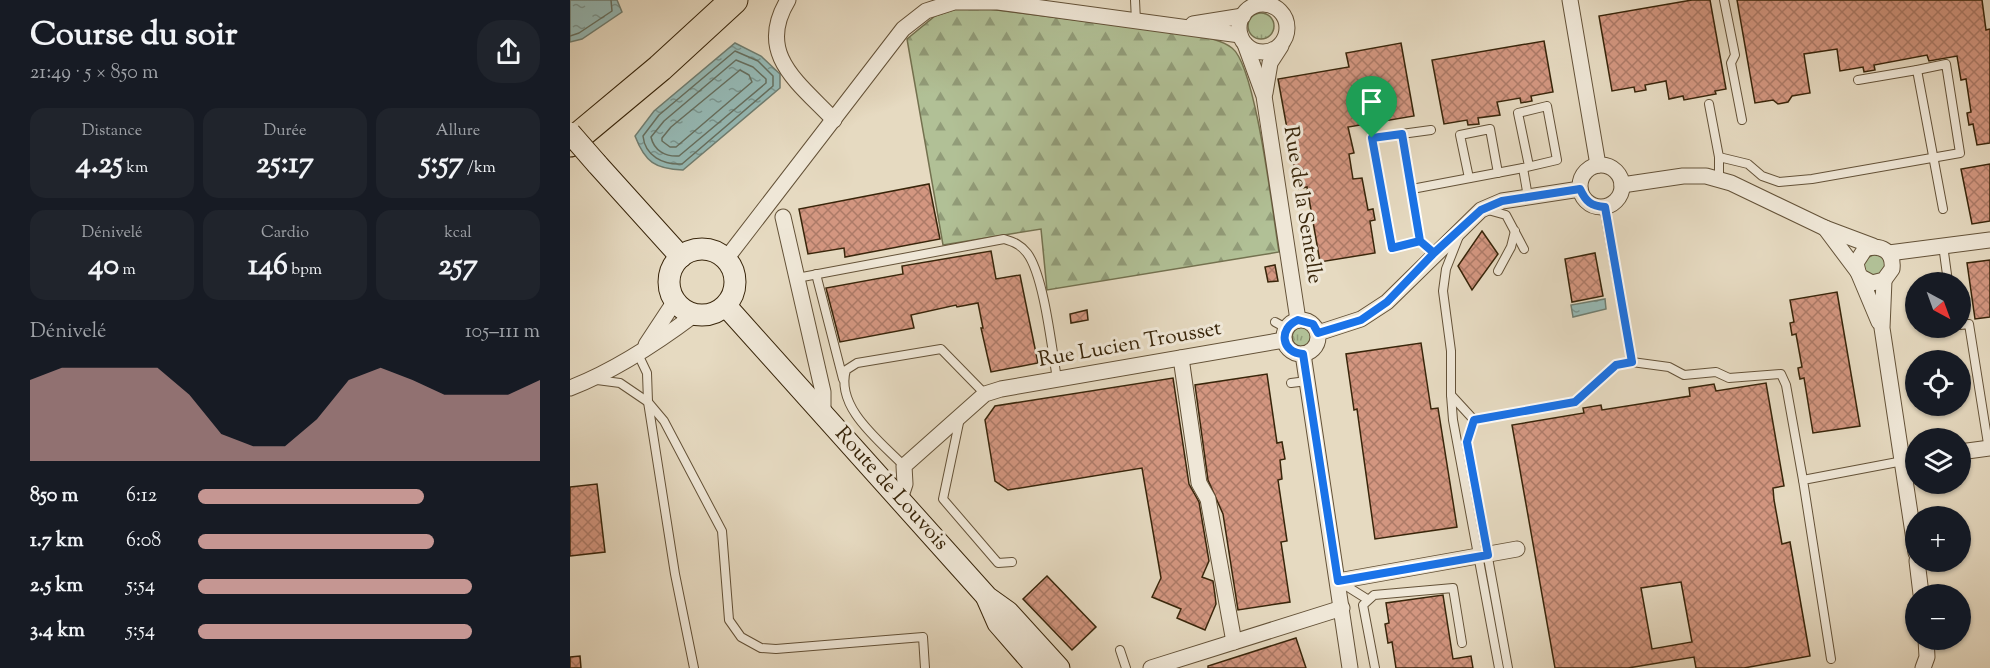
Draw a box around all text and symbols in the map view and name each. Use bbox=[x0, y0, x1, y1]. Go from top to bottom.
text: Course du soir bbox=[30, 12, 237, 60]
button: share bbox=[477, 20, 540, 83]
text: 21:49 · 5 × 850 m bbox=[30, 59, 159, 88]
pin bbox=[1346, 76, 1397, 138]
icon: arrive bbox=[1355, 85, 1388, 118]
text: Distance bbox=[82, 120, 142, 143]
text: Durée bbox=[264, 120, 306, 143]
text: Allure bbox=[436, 120, 480, 143]
street label: Rue de la Sentelle bbox=[1275, 124, 1329, 286]
text: 4.25 bbox=[76, 143, 123, 186]
text: 25:17 bbox=[256, 143, 314, 186]
text: 5:57 bbox=[420, 143, 464, 186]
text: km bbox=[123, 157, 148, 180]
text: /km bbox=[464, 157, 496, 180]
text: Dénivelé bbox=[81, 222, 143, 245]
text: Cardio bbox=[261, 222, 309, 245]
text: kcal bbox=[444, 222, 472, 245]
text: 40 bbox=[88, 245, 119, 288]
text: 146 bbox=[248, 245, 288, 288]
text: 257 bbox=[438, 245, 478, 288]
text: m bbox=[119, 259, 136, 282]
text: bpm bbox=[288, 259, 322, 282]
north arrow bbox=[1905, 272, 1971, 338]
map controls bbox=[1905, 272, 1971, 650]
street label: Rue Lucien Trousset bbox=[1036, 314, 1224, 376]
text: Dénivelé bbox=[30, 318, 106, 347]
text: 105–111 m bbox=[465, 318, 540, 347]
button: locate bbox=[1905, 350, 1971, 416]
street label: Route de Louvois bbox=[827, 420, 955, 558]
button: layers bbox=[1905, 428, 1971, 494]
text: 850 m bbox=[30, 482, 78, 511]
text: 6:12 bbox=[126, 482, 157, 511]
button: + bbox=[1905, 506, 1971, 572]
text: 1.7 km bbox=[30, 527, 84, 556]
text: 6:08 bbox=[126, 527, 161, 556]
text: 2.5 km bbox=[30, 572, 83, 601]
text: 5:54 bbox=[126, 572, 155, 601]
button: − bbox=[1905, 584, 1971, 650]
text: 3.4 km bbox=[30, 617, 85, 646]
text: 5:54 bbox=[126, 617, 155, 646]

